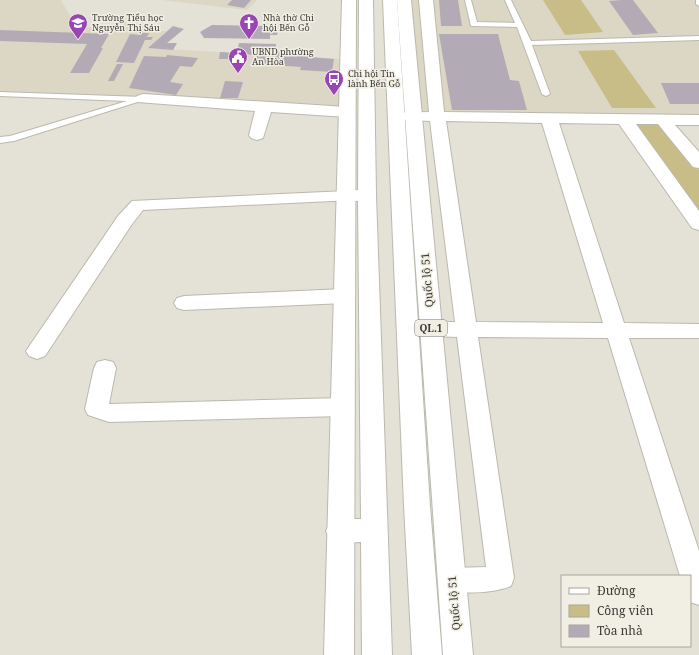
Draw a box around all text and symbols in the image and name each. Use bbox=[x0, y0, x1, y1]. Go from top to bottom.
place label: Trường Tiểu học Nguyễn Thị Sáu bbox=[92, 11, 164, 34]
place label: Nhà thờ Chi hội Bến Gỗ bbox=[263, 11, 314, 34]
school or university icon: Trường Tiểu học Nguyễn Thị Sáu bbox=[67, 12, 89, 40]
church icon: Nhà thờ Chi hội Bến Gỗ bbox=[238, 12, 260, 40]
place label: UBND phường An Hòa bbox=[252, 45, 314, 68]
public building icon: UBND phường An Hòa bbox=[227, 46, 249, 74]
place label: Chi hội Tin lành Bến Gỗ bbox=[348, 67, 400, 90]
bus stop icon: Chi hội Tin lành Bến Gỗ bbox=[323, 68, 345, 96]
street label: Quốc lộ 51 bbox=[417, 252, 436, 308]
road number: QL.1 bbox=[415, 320, 447, 336]
street label: Quốc lộ 51 bbox=[444, 575, 463, 631]
legend bbox=[561, 575, 691, 647]
text: Đường bbox=[597, 582, 636, 599]
text: Công viên bbox=[597, 602, 654, 619]
text: Tòa nhà bbox=[597, 622, 643, 639]

